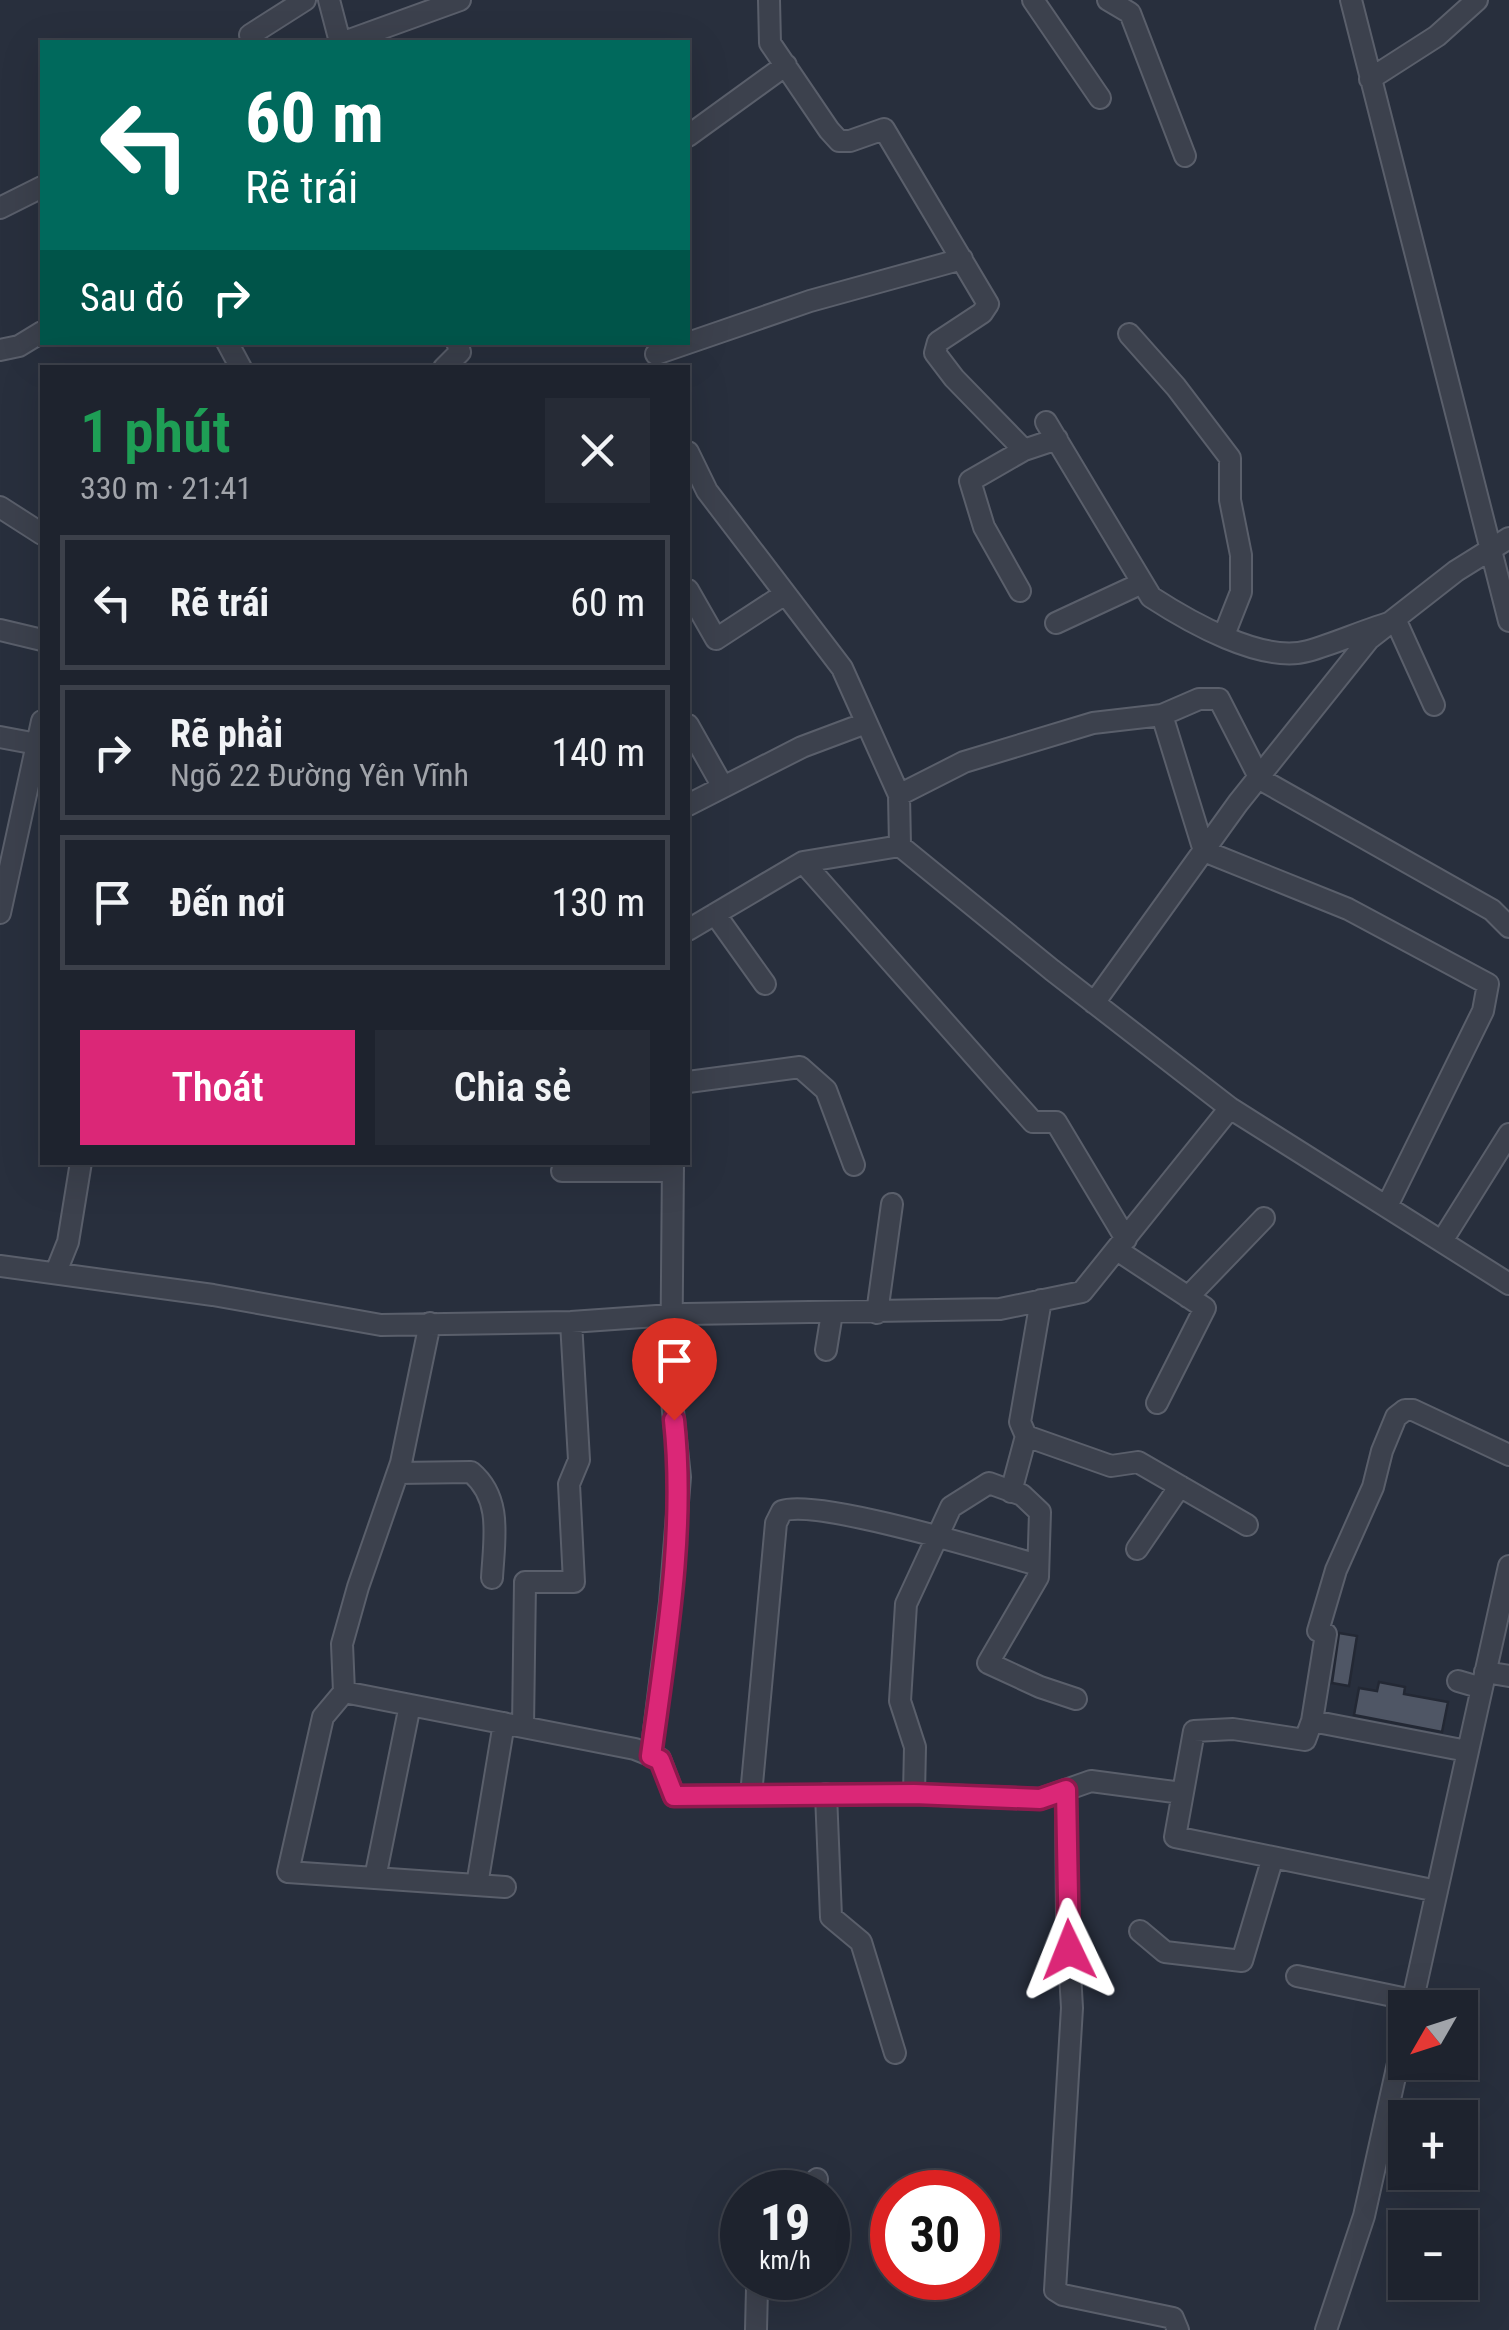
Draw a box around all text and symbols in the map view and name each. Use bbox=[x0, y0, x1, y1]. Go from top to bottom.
text: 60 m bbox=[245, 77, 384, 159]
icon: left bbox=[80, 80, 210, 210]
text: Rẽ trái bbox=[245, 161, 358, 214]
icon: right bbox=[204, 270, 259, 325]
text: Sau đó bbox=[80, 276, 184, 320]
text: 1 phút bbox=[80, 396, 231, 467]
button: close bbox=[545, 398, 650, 503]
text: 330 m · 21:41 bbox=[80, 469, 252, 507]
icon: left bbox=[85, 575, 140, 630]
text: Rẽ trái bbox=[170, 581, 269, 625]
text: 60 m bbox=[570, 581, 645, 625]
text: Rẽ phải bbox=[170, 712, 283, 756]
icon: right bbox=[85, 725, 140, 780]
text: 140 m bbox=[551, 731, 645, 775]
text: Ngõ 22 Đường Yên Vĩnh bbox=[170, 756, 469, 794]
icon: arrive bbox=[85, 875, 140, 930]
text: Đến nơi bbox=[170, 881, 285, 925]
text: 130 m bbox=[551, 881, 645, 925]
button: Thoát bbox=[80, 1030, 355, 1145]
button: Chia sẻ bbox=[375, 1030, 650, 1145]
pin bbox=[632, 1318, 717, 1421]
icon: arrive bbox=[647, 1333, 702, 1388]
position arrow bbox=[1017, 1898, 1121, 2002]
north arrow bbox=[1388, 1990, 1478, 2080]
map controls bbox=[1388, 1990, 1478, 2300]
button: + bbox=[1388, 2100, 1478, 2190]
speed limit sign: 30 bbox=[870, 2170, 1000, 2300]
text: 19 bbox=[760, 2194, 810, 2252]
button: − bbox=[1388, 2210, 1478, 2300]
text: km/h bbox=[759, 2246, 811, 2275]

